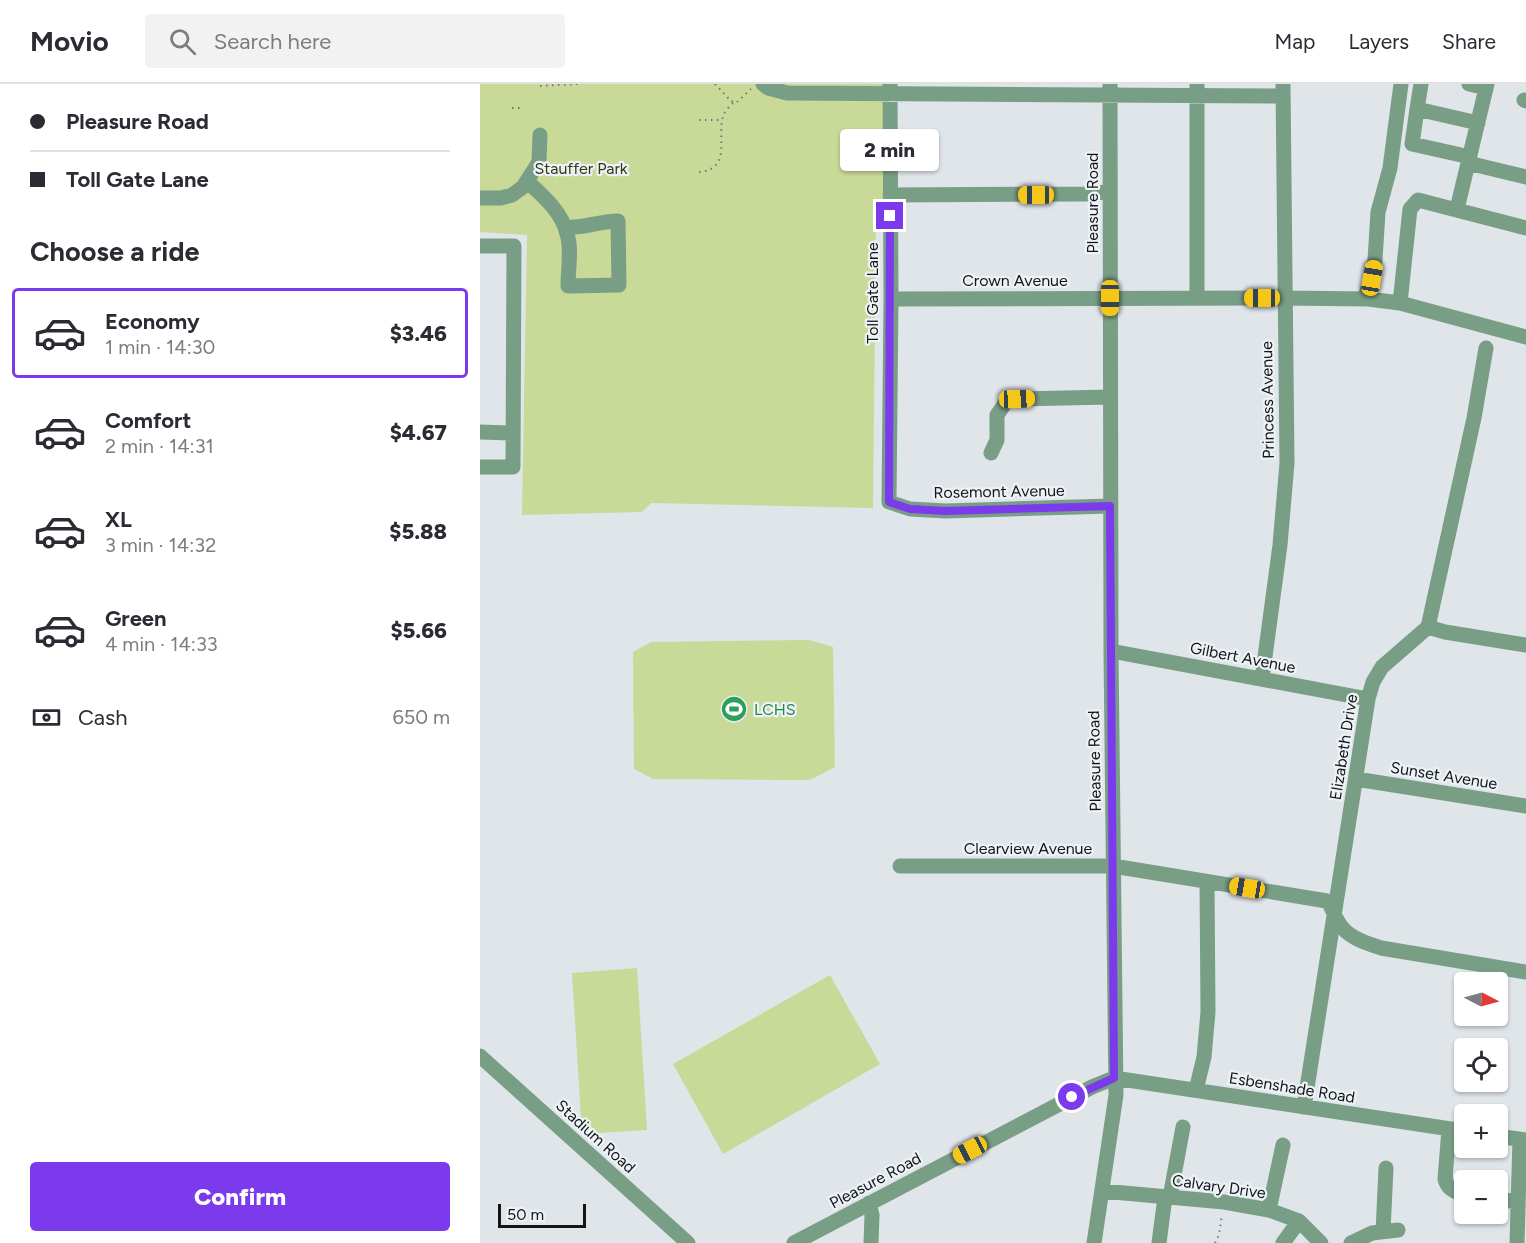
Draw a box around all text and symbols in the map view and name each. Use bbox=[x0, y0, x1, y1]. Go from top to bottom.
search box bbox=[145, 14, 565, 68]
text: Movio bbox=[30, 24, 109, 58]
icon: search bbox=[166, 25, 199, 58]
text: Search here bbox=[214, 28, 331, 55]
text: Map bbox=[1275, 29, 1315, 54]
text: Layers bbox=[1348, 29, 1409, 54]
text: Share bbox=[1442, 29, 1496, 54]
text: Pleasure Road bbox=[66, 108, 209, 135]
callout: 2 min bbox=[840, 129, 940, 171]
text: 2 min bbox=[864, 138, 915, 162]
street label: Pleasure Road bbox=[1083, 153, 1102, 254]
park label: Stauffer Park bbox=[534, 159, 628, 178]
text: Toll Gate Lane bbox=[66, 166, 209, 193]
car bbox=[1018, 186, 1054, 204]
route end bbox=[876, 202, 903, 229]
text: Choose a ride bbox=[30, 235, 199, 268]
street label: Toll Gate Lane bbox=[863, 242, 882, 344]
car bbox=[1360, 259, 1384, 297]
street label: Crown Avenue bbox=[962, 271, 1068, 290]
car bbox=[1101, 280, 1119, 316]
car bbox=[1244, 289, 1280, 307]
icon: car bbox=[33, 306, 87, 360]
text: Economy bbox=[105, 308, 200, 335]
text: $3.46 bbox=[390, 320, 447, 347]
text: 1 min · 14:30 bbox=[105, 335, 215, 359]
street label: Princess Avenue bbox=[1257, 341, 1278, 459]
car bbox=[999, 389, 1035, 409]
icon: car bbox=[33, 405, 87, 459]
text: Comfort bbox=[105, 407, 191, 434]
text: $4.67 bbox=[390, 419, 447, 446]
text: 2 min · 14:31 bbox=[105, 434, 214, 458]
street label: Rosemont Avenue bbox=[933, 481, 1065, 502]
icon: car bbox=[33, 504, 87, 558]
text: XL bbox=[105, 506, 132, 533]
text: $5.88 bbox=[389, 518, 447, 545]
text: 3 min · 14:32 bbox=[105, 533, 216, 557]
icon: car bbox=[33, 603, 87, 657]
text: Green bbox=[105, 605, 167, 632]
text: $5.66 bbox=[390, 617, 447, 644]
text: 4 min · 14:33 bbox=[105, 632, 218, 656]
street label: Gilbert Avenue bbox=[1189, 638, 1297, 677]
street label: Elizabeth Drive bbox=[1326, 693, 1361, 801]
sports icon: LCHS bbox=[719, 694, 749, 724]
place label: LCHS bbox=[754, 700, 796, 719]
icon: cash bbox=[30, 701, 63, 734]
text: Cash bbox=[78, 704, 128, 731]
text: 650 m bbox=[392, 705, 450, 729]
street label: Pleasure Road bbox=[1084, 710, 1105, 812]
street label: Sunset Avenue bbox=[1389, 758, 1499, 793]
street label: Clearview Avenue bbox=[964, 839, 1093, 858]
car bbox=[1228, 876, 1266, 900]
north arrow bbox=[1454, 972, 1508, 1026]
map controls bbox=[1454, 972, 1508, 1224]
button: locate bbox=[1454, 1038, 1508, 1092]
street label: Esbenshade Road bbox=[1228, 1068, 1356, 1107]
route start bbox=[1058, 1083, 1085, 1110]
street label: Stadium Road bbox=[552, 1096, 639, 1177]
button: + bbox=[1454, 1104, 1508, 1158]
car bbox=[950, 1134, 990, 1166]
street label: Pleasure Road bbox=[826, 1148, 924, 1213]
button: Confirm bbox=[30, 1162, 450, 1231]
button: − bbox=[1454, 1170, 1508, 1224]
street label: Calvary Drive bbox=[1171, 1171, 1267, 1202]
scale bar bbox=[498, 1201, 586, 1228]
text: 50 m bbox=[507, 1205, 544, 1224]

